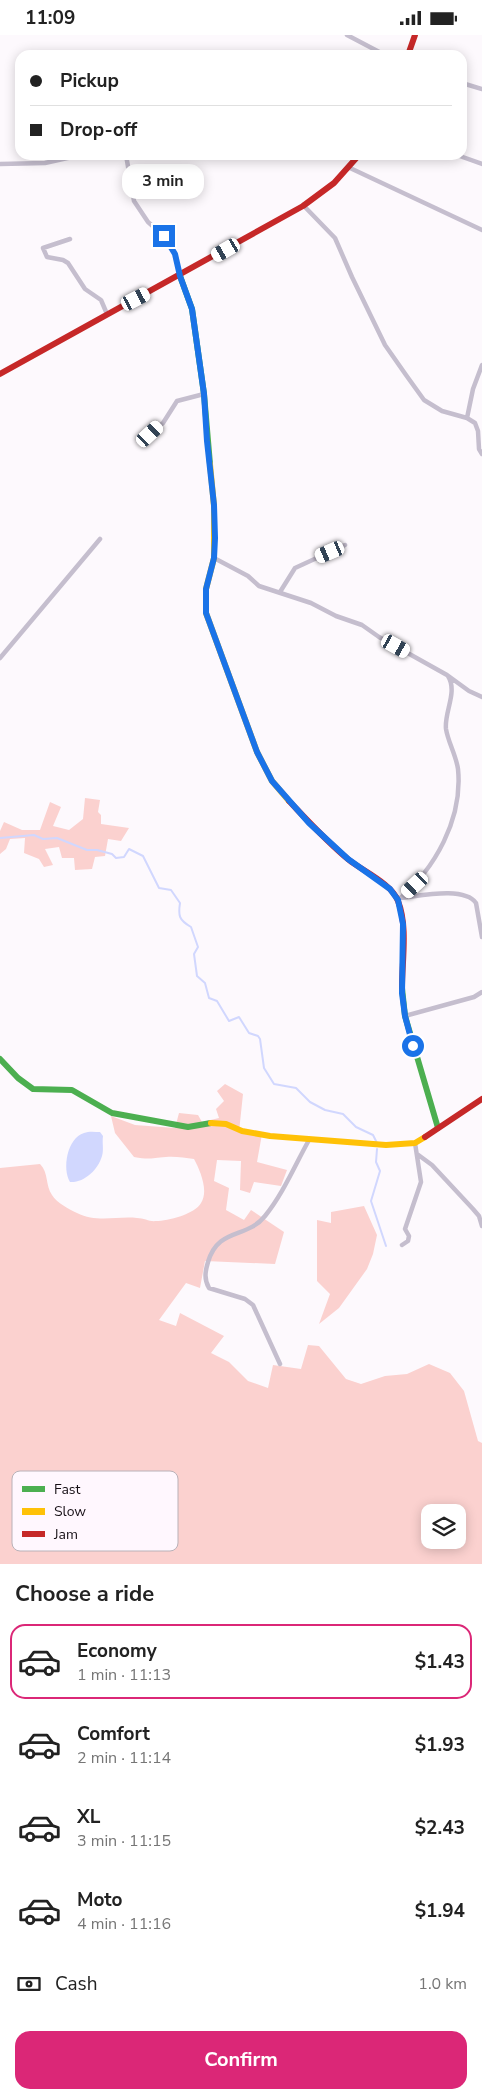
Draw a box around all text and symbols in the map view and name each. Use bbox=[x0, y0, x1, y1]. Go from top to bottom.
text: 11:09 bbox=[25, 5, 75, 31]
text: Pickup bbox=[60, 68, 119, 94]
text: Drop-off bbox=[60, 117, 137, 143]
callout: 3 min bbox=[123, 163, 205, 199]
text: 3 min bbox=[142, 170, 184, 192]
route end bbox=[153, 225, 175, 247]
car bbox=[209, 236, 242, 264]
car bbox=[119, 286, 152, 312]
car bbox=[133, 418, 166, 450]
car bbox=[313, 539, 346, 565]
car bbox=[379, 632, 412, 660]
car bbox=[398, 869, 431, 901]
route start bbox=[402, 1035, 424, 1057]
legend bbox=[12, 1471, 178, 1551]
text: Fast bbox=[54, 1480, 80, 1499]
text: Slow bbox=[54, 1502, 86, 1521]
map controls bbox=[421, 1504, 466, 1549]
button: layers bbox=[421, 1504, 466, 1549]
text: Jam bbox=[53, 1525, 78, 1544]
text: Choose a ride bbox=[15, 1579, 154, 1609]
text: Economy bbox=[77, 1638, 157, 1664]
icon: car bbox=[17, 1639, 62, 1684]
text: $1.43 bbox=[415, 1649, 465, 1675]
text: 1 min · 11:13 bbox=[77, 1664, 171, 1686]
text: Comfort bbox=[77, 1721, 150, 1747]
icon: car bbox=[17, 1722, 62, 1767]
text: $1.93 bbox=[415, 1732, 465, 1758]
text: 2 min · 11:14 bbox=[77, 1747, 171, 1769]
text: XL bbox=[77, 1804, 100, 1830]
icon: car bbox=[17, 1805, 62, 1850]
text: $2.43 bbox=[415, 1815, 465, 1841]
text: 3 min · 11:15 bbox=[77, 1830, 171, 1852]
text: Moto bbox=[77, 1887, 123, 1913]
icon: car bbox=[17, 1888, 62, 1933]
text: $1.94 bbox=[415, 1898, 465, 1924]
text: 4 min · 11:16 bbox=[77, 1913, 171, 1935]
icon: cash bbox=[15, 1970, 43, 1998]
text: Cash bbox=[55, 1971, 97, 1997]
text: 1.0 km bbox=[418, 1973, 467, 1995]
button: Confirm bbox=[15, 2031, 467, 2089]

